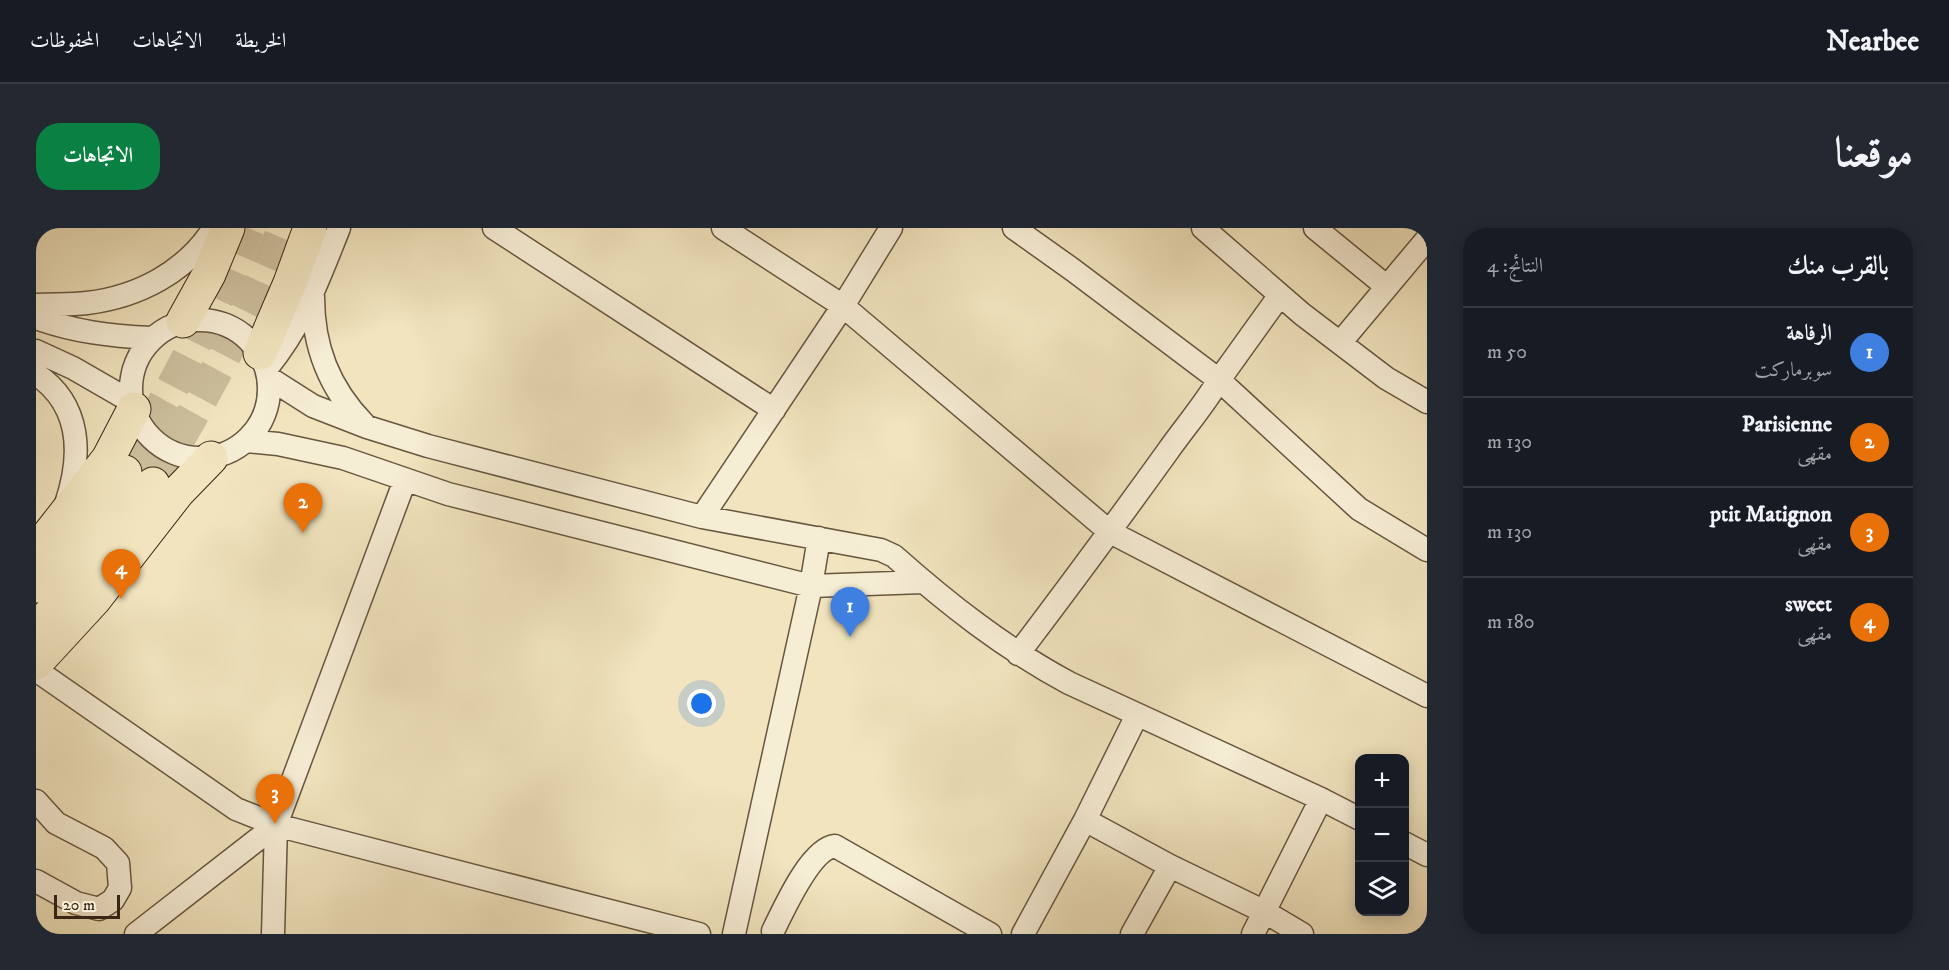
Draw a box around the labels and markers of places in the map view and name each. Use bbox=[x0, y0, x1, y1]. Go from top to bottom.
pin: 2 bbox=[284, 484, 322, 533]
pin: 4 bbox=[102, 550, 140, 599]
pin: 1 bbox=[830, 588, 870, 637]
pin: 3 bbox=[256, 774, 294, 824]

